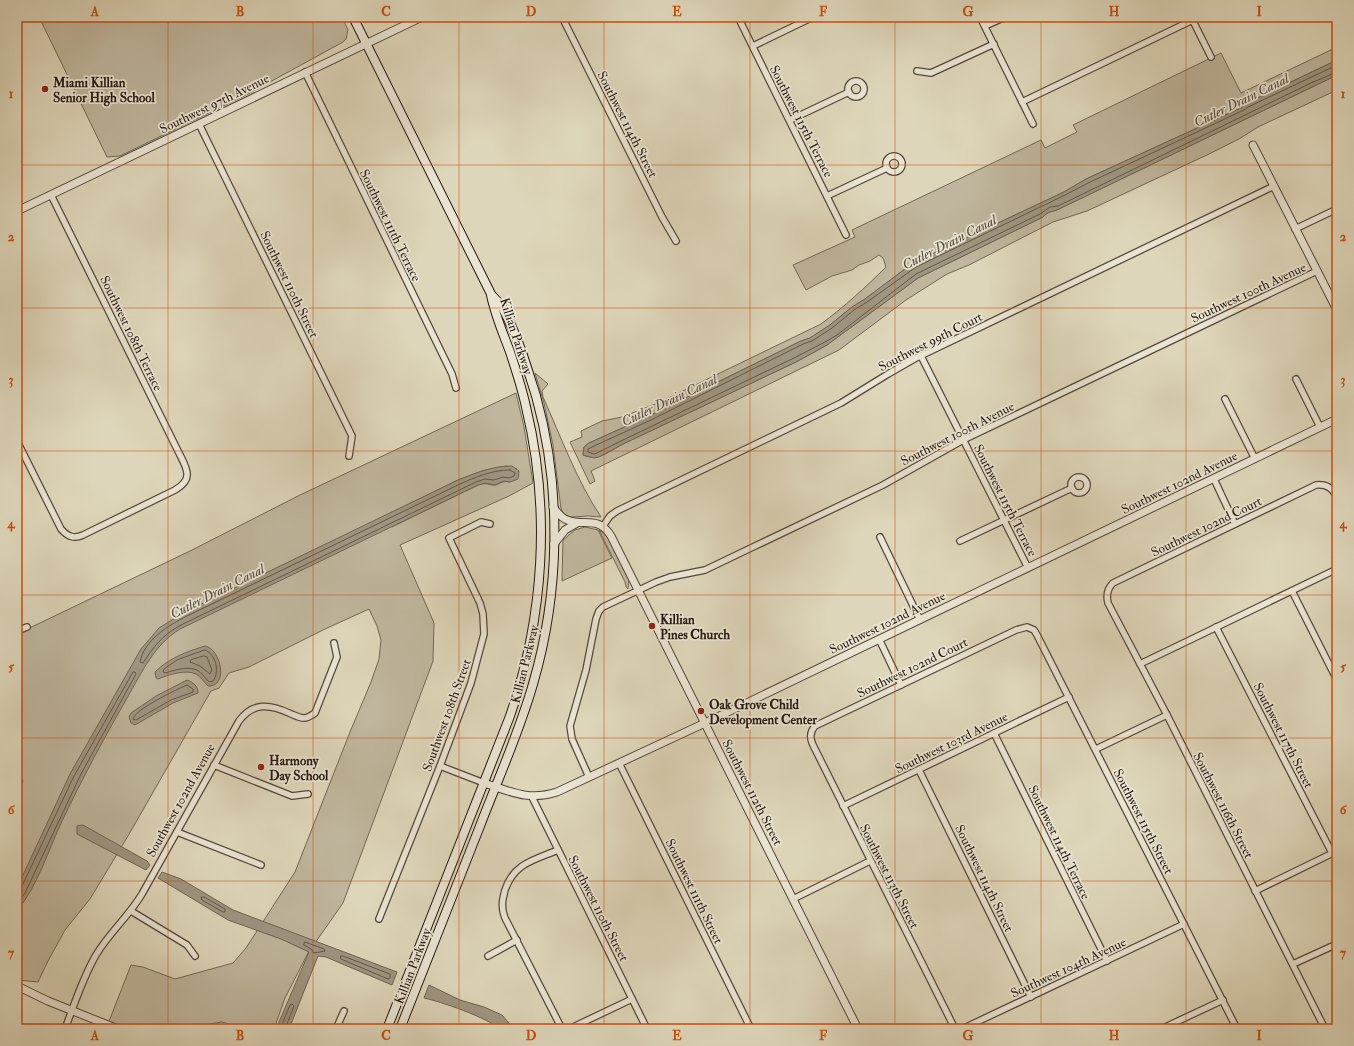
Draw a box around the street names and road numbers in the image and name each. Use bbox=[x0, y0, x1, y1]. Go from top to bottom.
street label: Southwest 115th Terrace bbox=[766, 63, 837, 181]
street label: Southwest 114th Street bbox=[593, 69, 661, 180]
street label: Southwest 97th Avenue bbox=[157, 70, 272, 137]
street label: Southwest 111th Terrace bbox=[356, 167, 424, 285]
street label: Southwest 110th Street bbox=[256, 228, 322, 340]
street label: Southwest 100th Avenue bbox=[1188, 259, 1309, 327]
street label: Southwest 108th Terrace bbox=[96, 273, 166, 394]
street label: Killian Parkway bbox=[495, 296, 536, 377]
street label: Southwest 99th Court bbox=[876, 309, 985, 375]
street label: Southwest 100th Avenue bbox=[898, 398, 1017, 469]
street label: Southwest 115th Terrace bbox=[970, 442, 1041, 560]
street label: Southwest 102nd Avenue bbox=[1119, 448, 1241, 518]
street label: Southwest 102nd Court bbox=[1149, 493, 1264, 561]
street label: Southwest 102nd Avenue bbox=[827, 588, 949, 658]
street label: Killian Parkway bbox=[508, 623, 543, 705]
street label: Southwest 102nd Court bbox=[855, 634, 970, 702]
street label: Southwest 108th Street bbox=[419, 657, 475, 774]
street label: Southwest 117th Street bbox=[1250, 680, 1317, 791]
street label: Southwest 103rd Avenue bbox=[892, 708, 1011, 777]
street label: Southwest 112th Street bbox=[718, 737, 786, 848]
street label: Southwest 102nd Avenue bbox=[143, 741, 219, 860]
street label: Southwest 116th Street bbox=[1189, 750, 1257, 861]
street label: Southwest 115th Street bbox=[1110, 766, 1177, 877]
street label: Southwest 114th Terrace bbox=[1025, 783, 1094, 903]
street label: Southwest 113th Street bbox=[856, 822, 922, 931]
street label: Southwest 114th Street bbox=[951, 822, 1017, 935]
street label: Southwest 111th Street bbox=[662, 836, 726, 947]
street label: Southwest 110th Street bbox=[564, 853, 632, 964]
street label: Killian Parkway bbox=[391, 926, 436, 1007]
street label: Southwest 104th Avenue bbox=[1008, 934, 1129, 1002]

